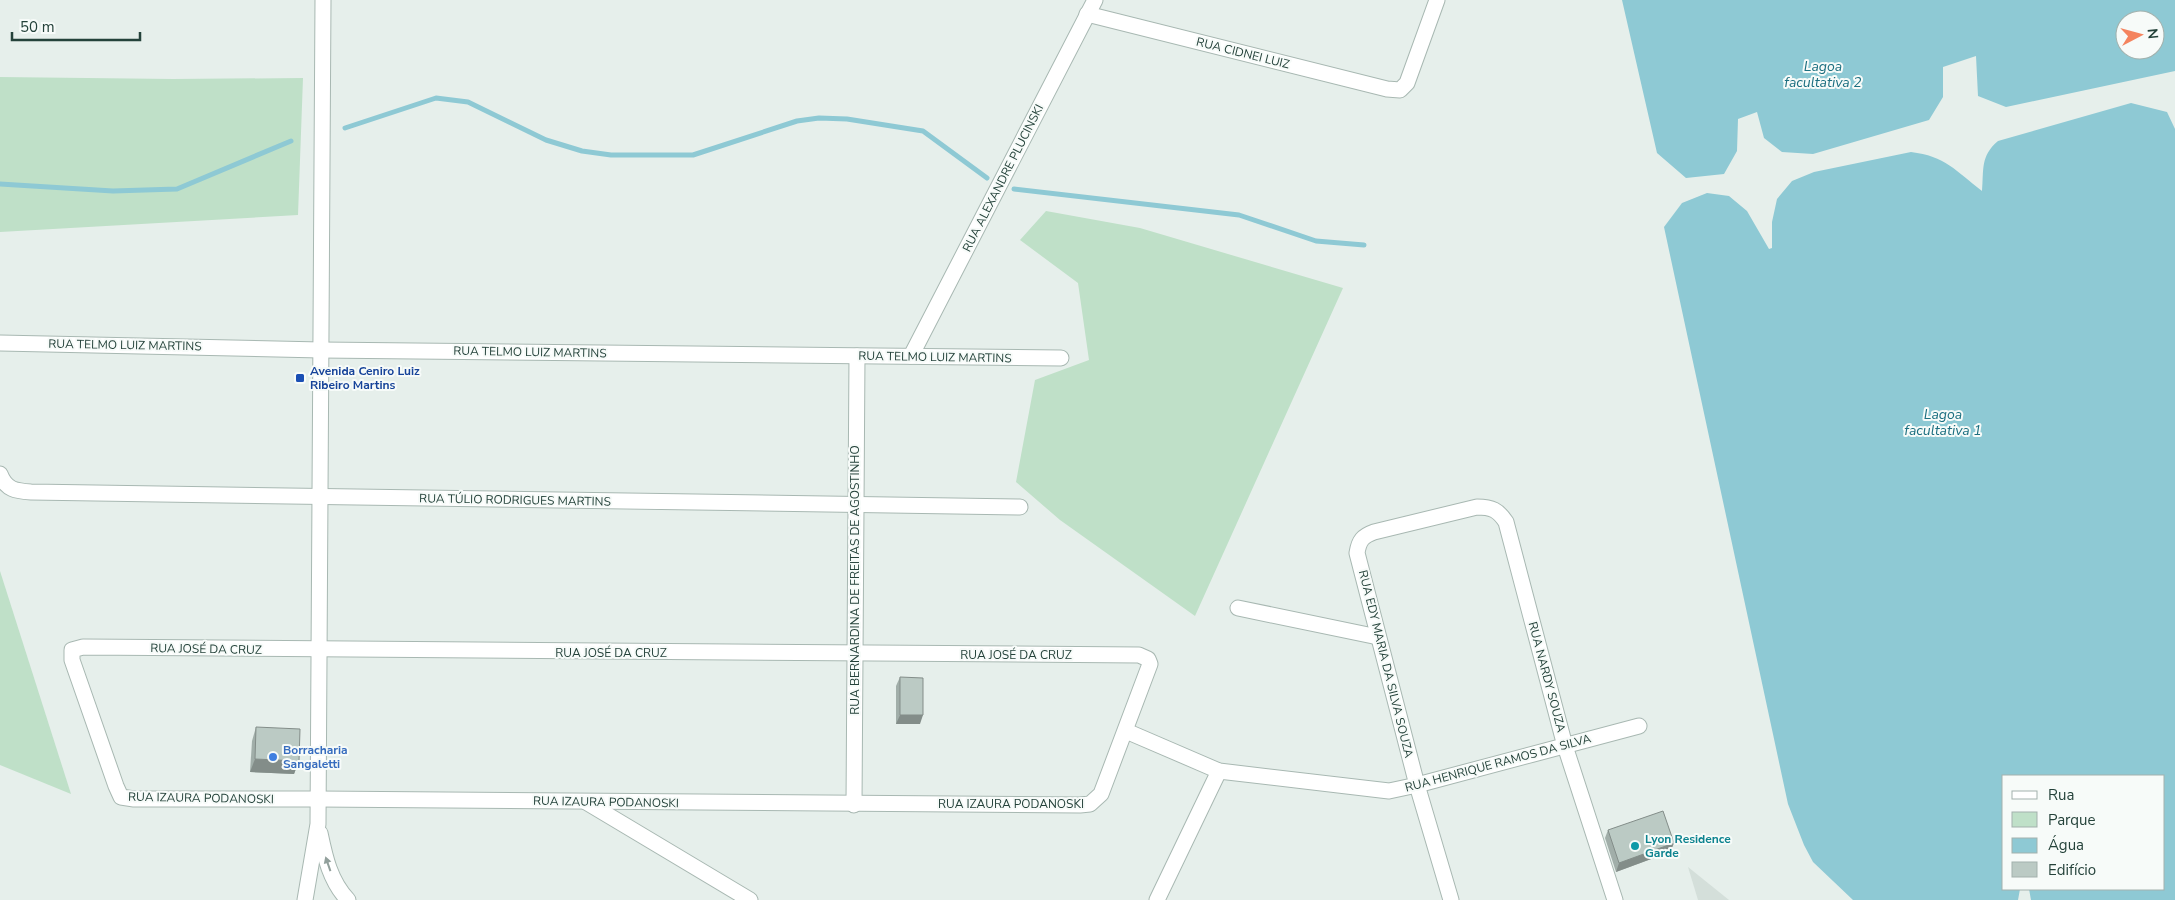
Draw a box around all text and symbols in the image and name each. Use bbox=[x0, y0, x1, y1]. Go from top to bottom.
scale bar bbox=[12, 10, 140, 42]
north arrow bbox=[2115, 10, 2165, 60]
text: 50 m bbox=[20, 17, 55, 37]
text: N bbox=[2142, 27, 2162, 40]
street label: RUA CIDNEI LUIZ bbox=[1195, 34, 1291, 72]
water label: Lagoa facultativa 2 bbox=[1784, 57, 1862, 92]
street label: RUA ALEXANDRE PLUCINSKI bbox=[959, 102, 1047, 254]
street label: RUA TELMO LUIZ MARTINS bbox=[48, 336, 202, 354]
street label: RUA TELMO LUIZ MARTINS bbox=[453, 343, 607, 361]
street label: RUA TELMO LUIZ MARTINS bbox=[858, 348, 1012, 366]
place label: Avenida Ceniro Luiz Ribeiro Martins bbox=[310, 363, 420, 393]
marker: Avenida Ceniro Luiz Ribeiro Martins bbox=[294, 372, 306, 384]
water label: Lagoa facultativa 1 bbox=[1904, 405, 1982, 440]
street label: RUA BERNARDINA DE FREITAS DE AGOSTINHO bbox=[847, 445, 863, 715]
street label: RUA TÚLIO RODRIGUES MARTINS bbox=[419, 490, 611, 510]
street label: RUA EDY MARIA DA SILVA SOUZA bbox=[1355, 568, 1417, 760]
street label: RUA NARDY SOUZA bbox=[1525, 620, 1570, 734]
street label: RUA JOSÉ DA CRUZ bbox=[150, 640, 262, 658]
street label: RUA JOSÉ DA CRUZ bbox=[555, 645, 667, 661]
street label: RUA JOSÉ DA CRUZ bbox=[960, 647, 1072, 663]
street label: RUA HENRIQUE RAMOS DA SILVA bbox=[1403, 730, 1593, 796]
place label: Borracharia Sangaletti bbox=[283, 742, 348, 772]
marker: Borracharia Sangaletti bbox=[267, 751, 279, 763]
legend bbox=[2002, 775, 2165, 890]
text: Rua bbox=[2048, 785, 2074, 805]
street label: RUA IZAURA PODANOSKI bbox=[128, 789, 274, 807]
street label: RUA IZAURA PODANOSKI bbox=[533, 793, 679, 811]
street label: RUA IZAURA PODANOSKI bbox=[938, 796, 1084, 812]
text: Parque bbox=[2048, 810, 2096, 830]
place label: Lyon Residence Garde bbox=[1645, 831, 1731, 861]
text: Água bbox=[2048, 835, 2084, 855]
marker: Lyon Residence Garde bbox=[1629, 840, 1641, 852]
one-way arrow bbox=[323, 856, 331, 871]
text: Edifício bbox=[2048, 860, 2096, 880]

